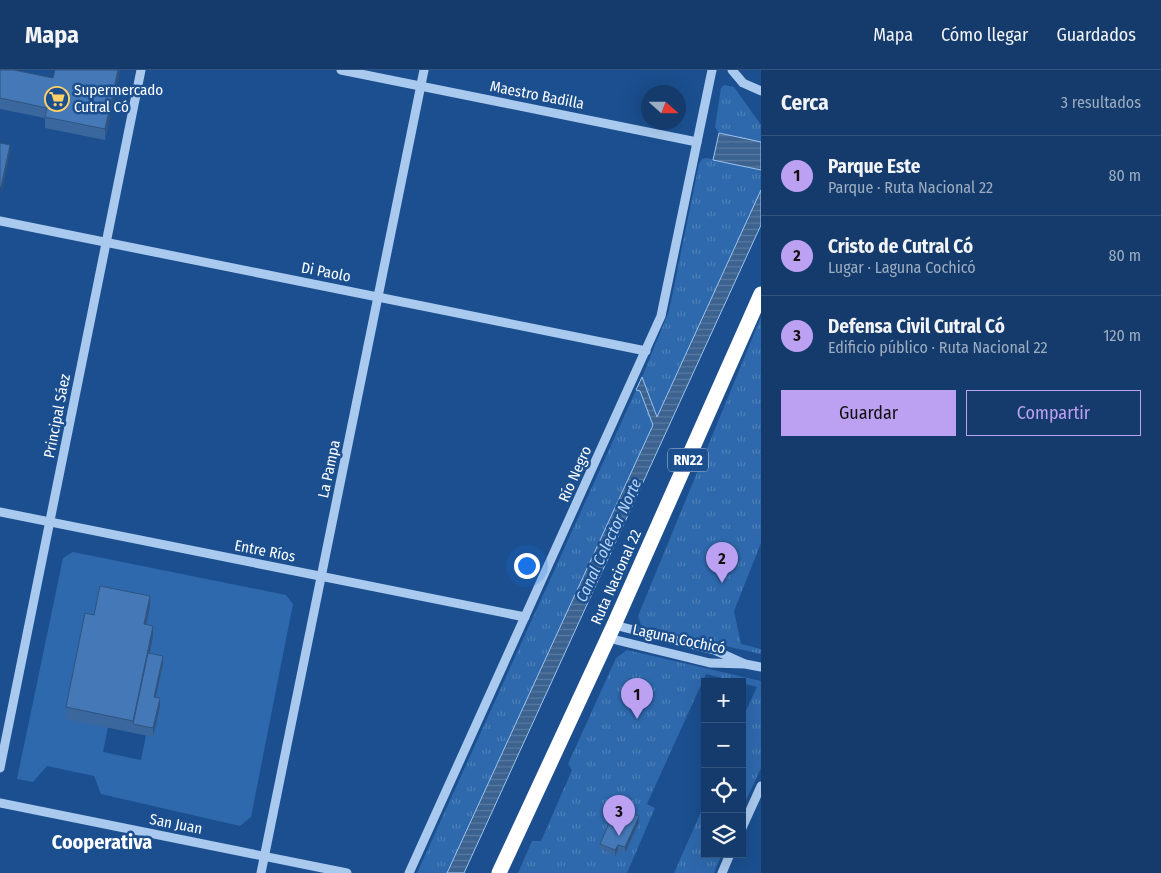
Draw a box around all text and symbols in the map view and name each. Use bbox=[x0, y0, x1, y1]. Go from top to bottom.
text: Mapa bbox=[25, 21, 79, 49]
text: Mapa bbox=[873, 24, 913, 46]
text: Cómo llegar bbox=[941, 24, 1028, 46]
text: Guardados bbox=[1056, 24, 1136, 46]
street label: Maestro Badilla bbox=[488, 77, 586, 113]
place label: Supermercado Cutral Có bbox=[74, 81, 163, 116]
north arrow bbox=[641, 85, 686, 130]
supermarket icon: Supermercado Cutral Có bbox=[44, 86, 70, 112]
text: Cerca bbox=[781, 90, 829, 116]
text: 3 resultados bbox=[1061, 93, 1141, 112]
text: Parque Este bbox=[828, 155, 920, 178]
text: 1 bbox=[794, 166, 800, 185]
text: 80 m bbox=[1109, 166, 1141, 185]
text: Parque · Ruta Nacional 22 bbox=[828, 178, 993, 197]
text: Cristo de Cutral Có bbox=[828, 235, 973, 258]
text: 2 bbox=[793, 246, 801, 265]
text: 80 m bbox=[1109, 246, 1141, 265]
street label: Di Paolo bbox=[300, 258, 352, 286]
text: Lugar · Laguna Cochicó bbox=[828, 258, 976, 277]
text: Defensa Civil Cutral Có bbox=[828, 315, 1005, 338]
text: 3 bbox=[793, 326, 801, 345]
text: 120 m bbox=[1103, 326, 1141, 345]
text: Edificio público · Ruta Nacional 22 bbox=[828, 338, 1048, 357]
street label: Principal Sáez bbox=[40, 372, 74, 460]
button: Guardar bbox=[781, 390, 956, 436]
button: Compartir bbox=[966, 390, 1141, 436]
street label: La Pampa bbox=[314, 438, 344, 500]
street label: Río Negro bbox=[555, 443, 595, 505]
road number: RN22 bbox=[668, 448, 708, 472]
water label: Canal Colector Norte bbox=[572, 475, 646, 605]
street label: Ruta Nacional 22 bbox=[587, 526, 645, 627]
street label: Entre Ríos bbox=[233, 536, 297, 566]
pin: 2 bbox=[706, 542, 738, 583]
your location bbox=[514, 553, 540, 579]
street label: Laguna Cochicó bbox=[631, 620, 727, 658]
pin: 1 bbox=[621, 678, 653, 719]
map controls bbox=[701, 678, 746, 858]
button: + bbox=[701, 678, 746, 723]
button: − bbox=[701, 723, 746, 768]
button: locate bbox=[701, 768, 746, 813]
pin: 3 bbox=[603, 795, 635, 836]
street label: San Juan bbox=[148, 810, 204, 838]
button: layers bbox=[701, 813, 746, 858]
district label: Cooperativa bbox=[52, 830, 152, 854]

